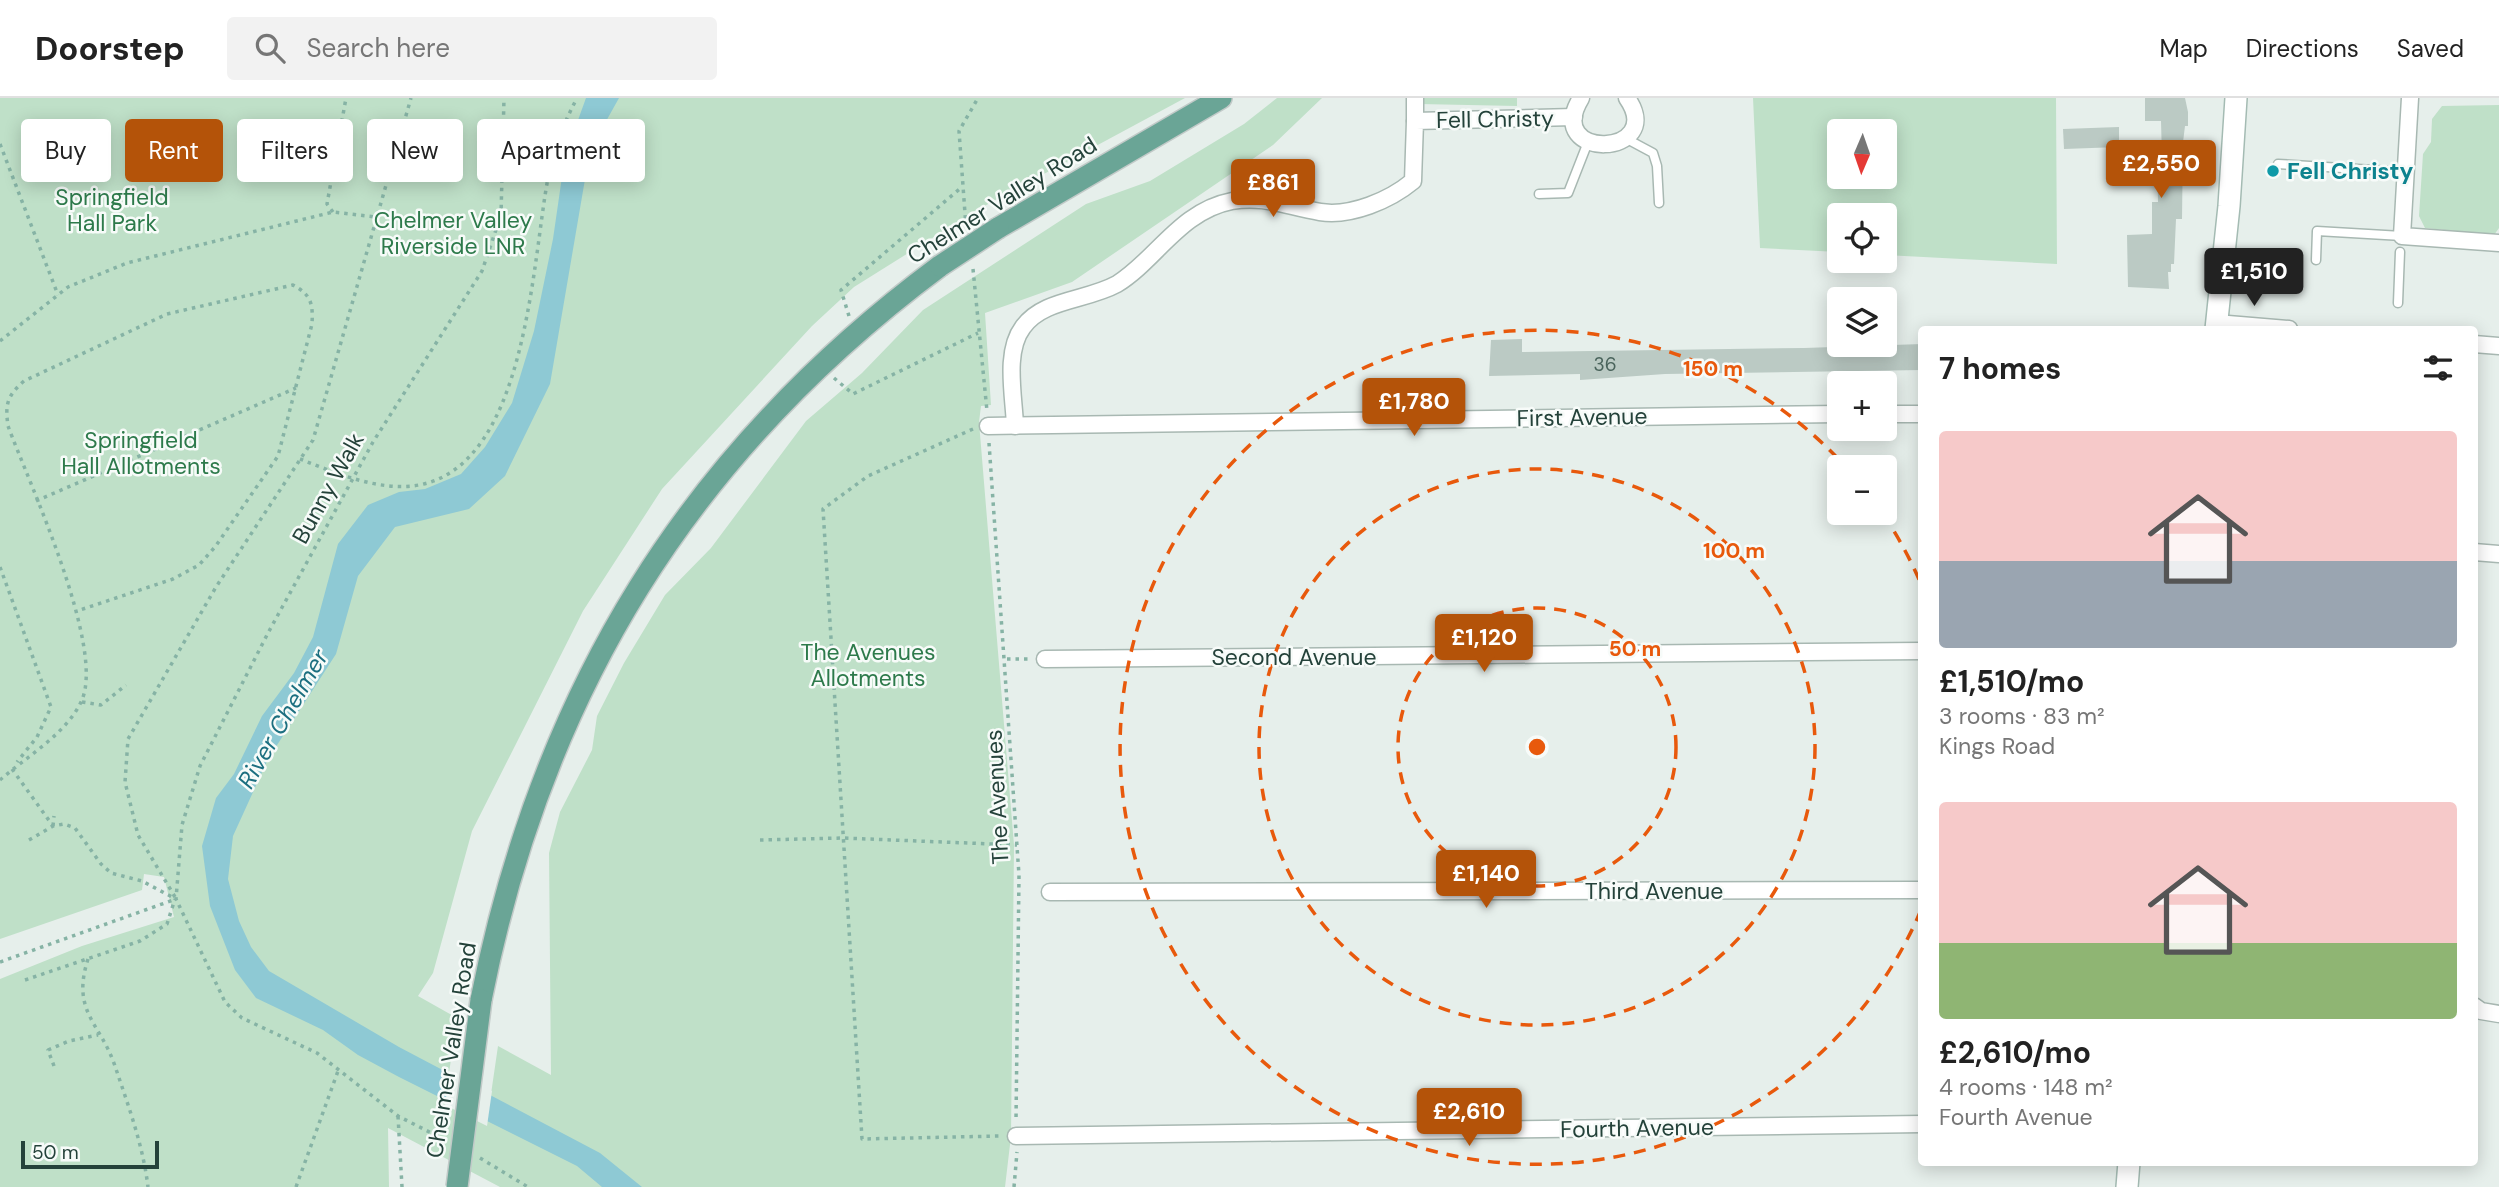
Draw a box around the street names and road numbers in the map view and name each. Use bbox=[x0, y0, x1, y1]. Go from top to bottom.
street label: Fell Christy bbox=[1436, 103, 1554, 135]
street label: Chelmer Valley Road bbox=[902, 130, 1102, 270]
street label: First Avenue bbox=[1516, 401, 1648, 433]
street label: Bunny Walk bbox=[285, 427, 371, 549]
street label: Second Avenue bbox=[1211, 642, 1377, 672]
street label: The Avenues bbox=[978, 729, 1016, 865]
street label: Third Avenue bbox=[1585, 876, 1723, 906]
street label: Chelmer Valley Road bbox=[419, 940, 483, 1160]
street label: Fourth Avenue bbox=[1560, 1112, 1714, 1144]

